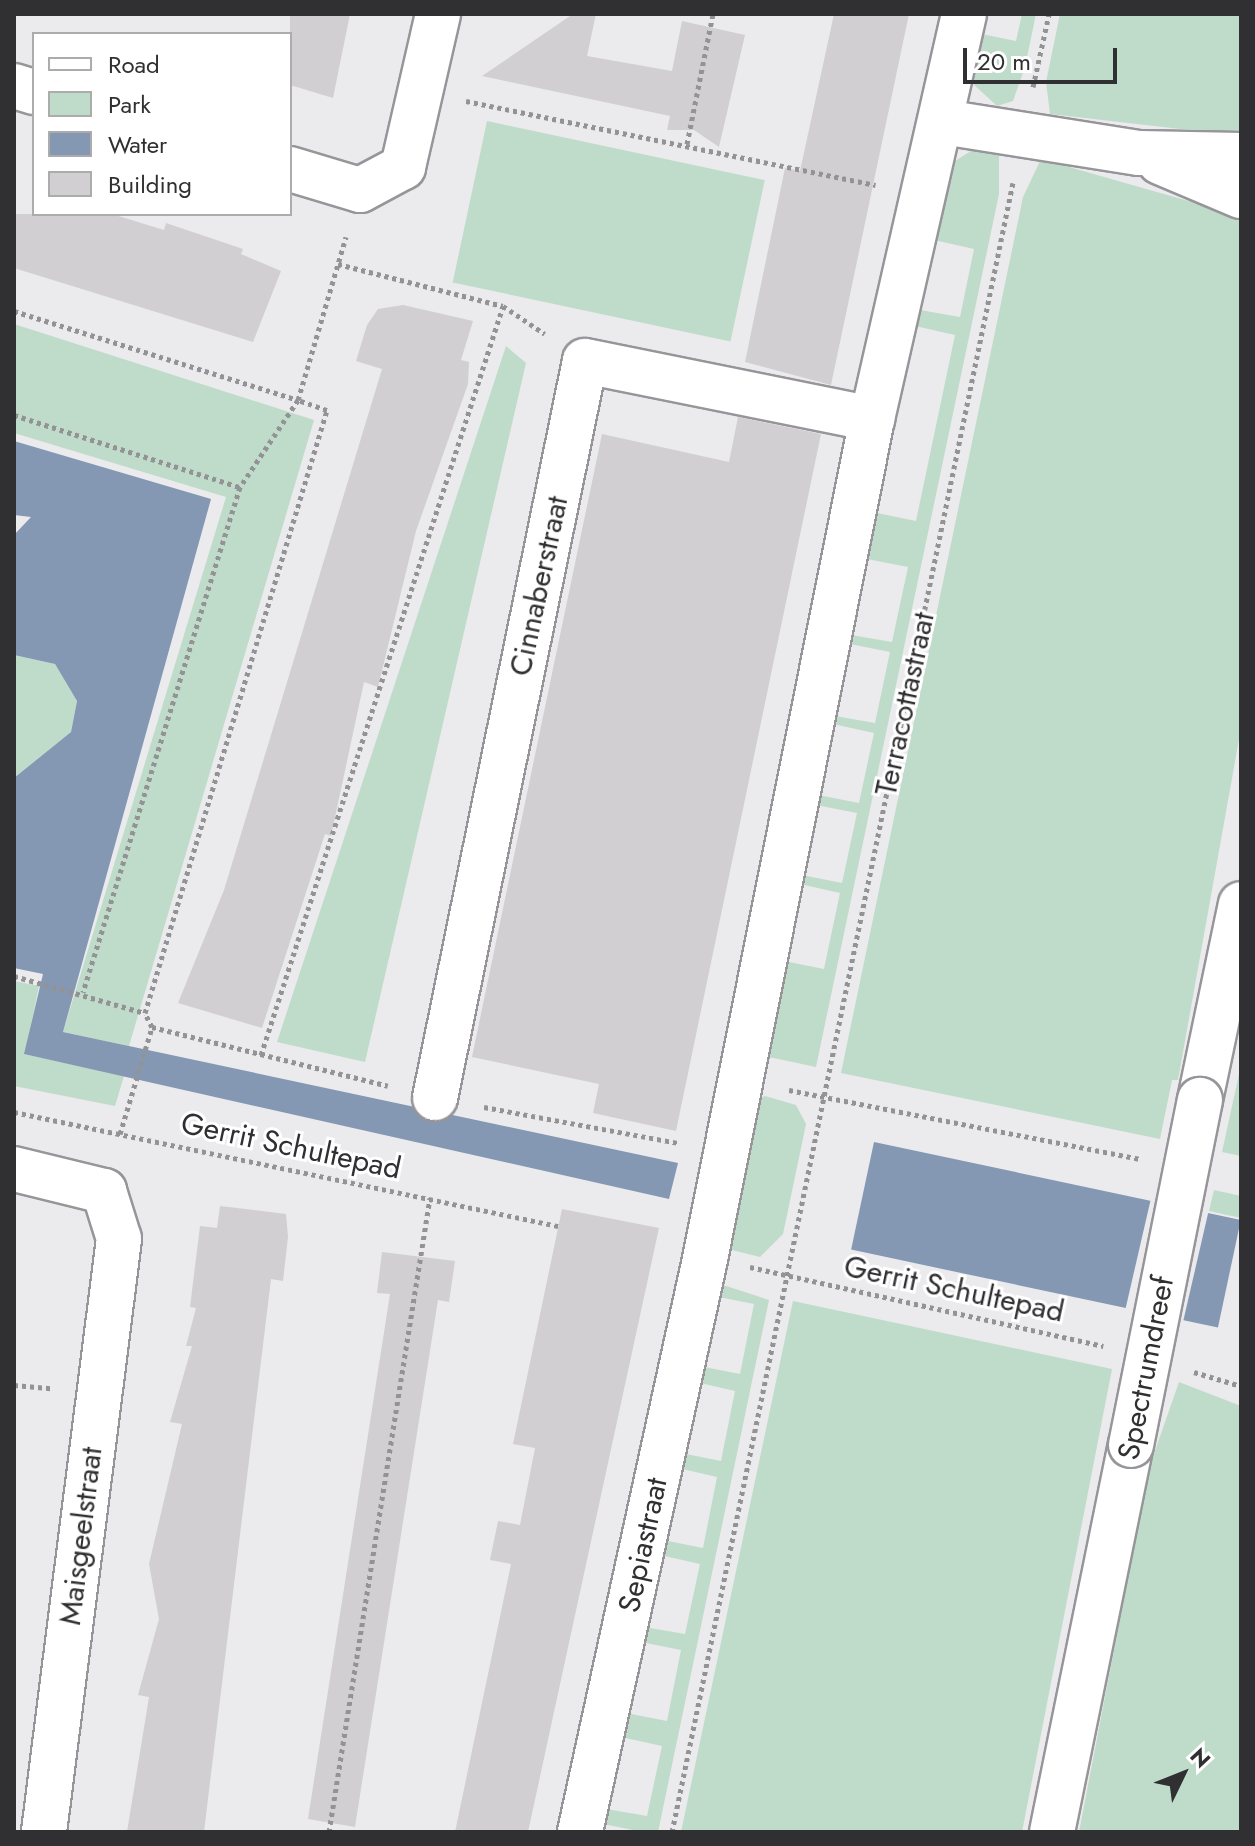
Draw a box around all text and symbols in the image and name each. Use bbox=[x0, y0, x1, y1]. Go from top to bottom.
legend bbox=[32, 32, 292, 216]
scale bar bbox=[967, 32, 1121, 82]
text: 20 m bbox=[977, 44, 1031, 79]
text: Road bbox=[108, 47, 160, 82]
text: Park bbox=[108, 87, 151, 122]
text: Water bbox=[108, 127, 167, 162]
text: Building bbox=[108, 167, 192, 202]
street label: Cinnaberstraat bbox=[502, 493, 576, 679]
street label: Terracottastraat bbox=[868, 609, 942, 799]
street label: Gerrit Schultepad bbox=[178, 1105, 404, 1187]
street label: Gerrit Schultepad bbox=[841, 1248, 1067, 1330]
street label: Spectrumdreef bbox=[1111, 1273, 1181, 1463]
street label: Maisgeelstraat bbox=[52, 1445, 110, 1627]
street label: Sepiastraat bbox=[611, 1474, 675, 1616]
north arrow bbox=[1143, 1734, 1223, 1814]
text: N bbox=[1183, 1740, 1218, 1775]

